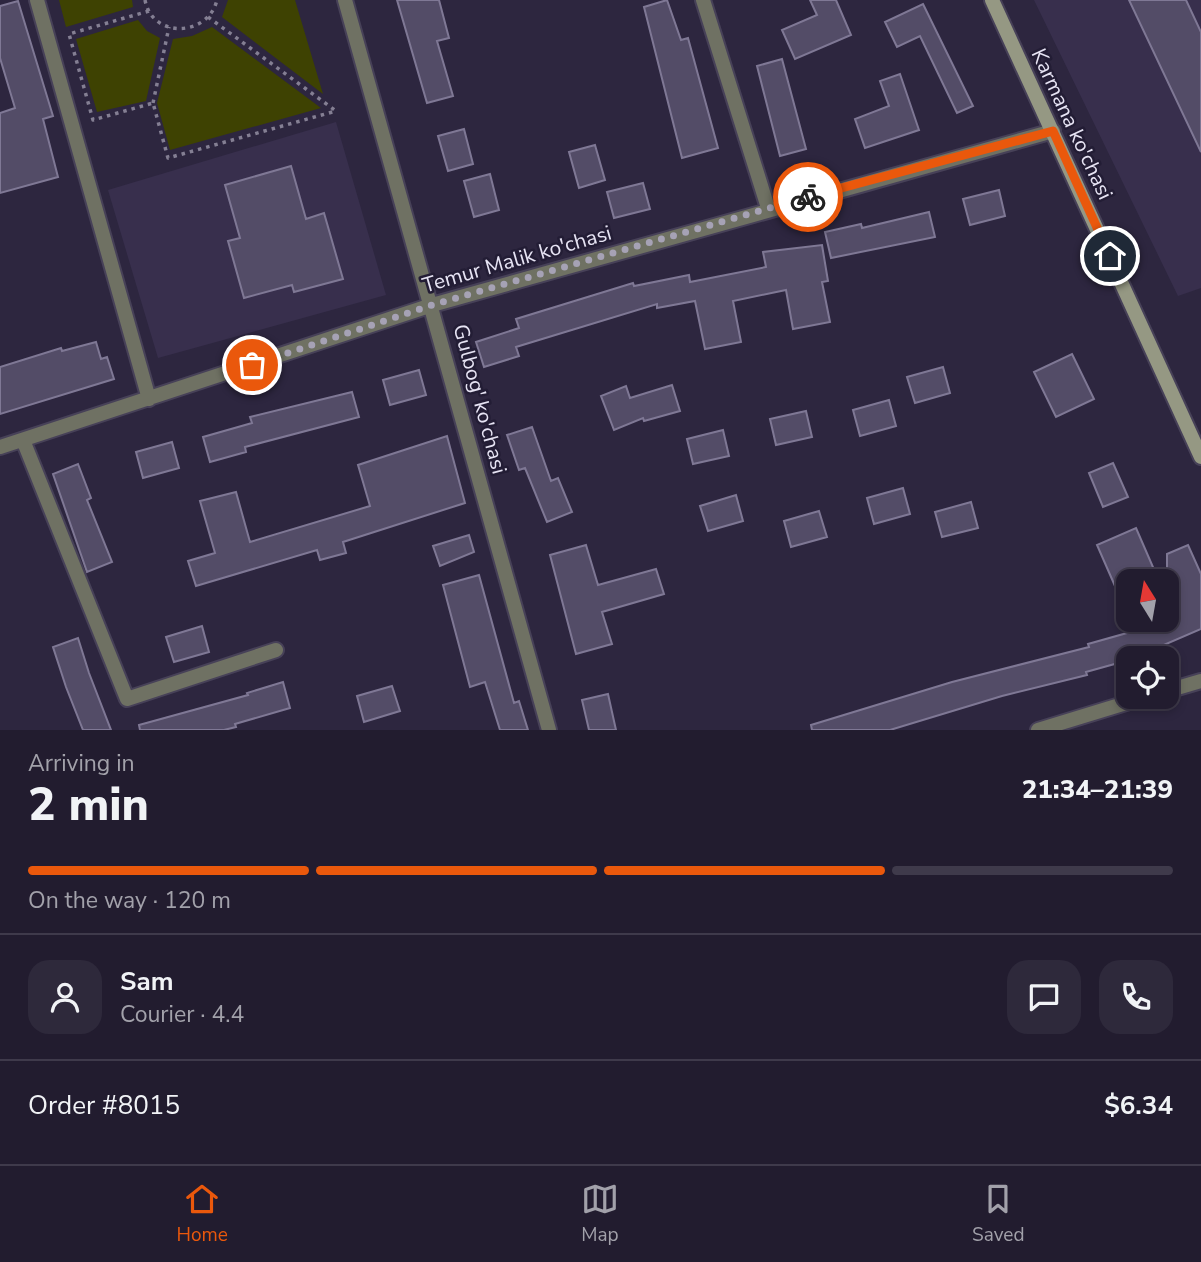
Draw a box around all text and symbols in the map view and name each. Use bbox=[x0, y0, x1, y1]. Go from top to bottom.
street label: Karmana ko'chasi bbox=[1025, 44, 1119, 204]
courier bbox=[773, 162, 843, 232]
icon: bike bbox=[789, 178, 827, 216]
street label: Temur Malik ko'chasi bbox=[419, 219, 615, 299]
pin bbox=[1080, 226, 1140, 286]
icon: home bbox=[1091, 237, 1129, 275]
street label: Gulbog' ko'chasi bbox=[447, 321, 513, 477]
pin bbox=[222, 335, 282, 395]
icon: bag bbox=[233, 346, 271, 384]
north arrow bbox=[1116, 569, 1180, 632]
map controls bbox=[1116, 569, 1179, 709]
button: locate bbox=[1116, 646, 1179, 709]
text: Arriving in bbox=[28, 748, 135, 779]
text: 21:34–21:39 bbox=[1022, 772, 1173, 807]
text: 2 min bbox=[28, 773, 149, 836]
text: On the way · 120 m bbox=[28, 885, 231, 916]
button: person bbox=[28, 960, 102, 1034]
button: chat bbox=[1007, 960, 1081, 1034]
button: phone bbox=[1099, 960, 1173, 1034]
text: Sam bbox=[120, 964, 173, 999]
text: Courier · 4.4 bbox=[120, 999, 244, 1030]
text: Order #8015 bbox=[28, 1088, 180, 1123]
text: $6.34 bbox=[1104, 1088, 1173, 1123]
tab: Home bbox=[177, 1180, 228, 1248]
tab: Map bbox=[581, 1180, 619, 1248]
tab: Saved bbox=[972, 1180, 1024, 1248]

